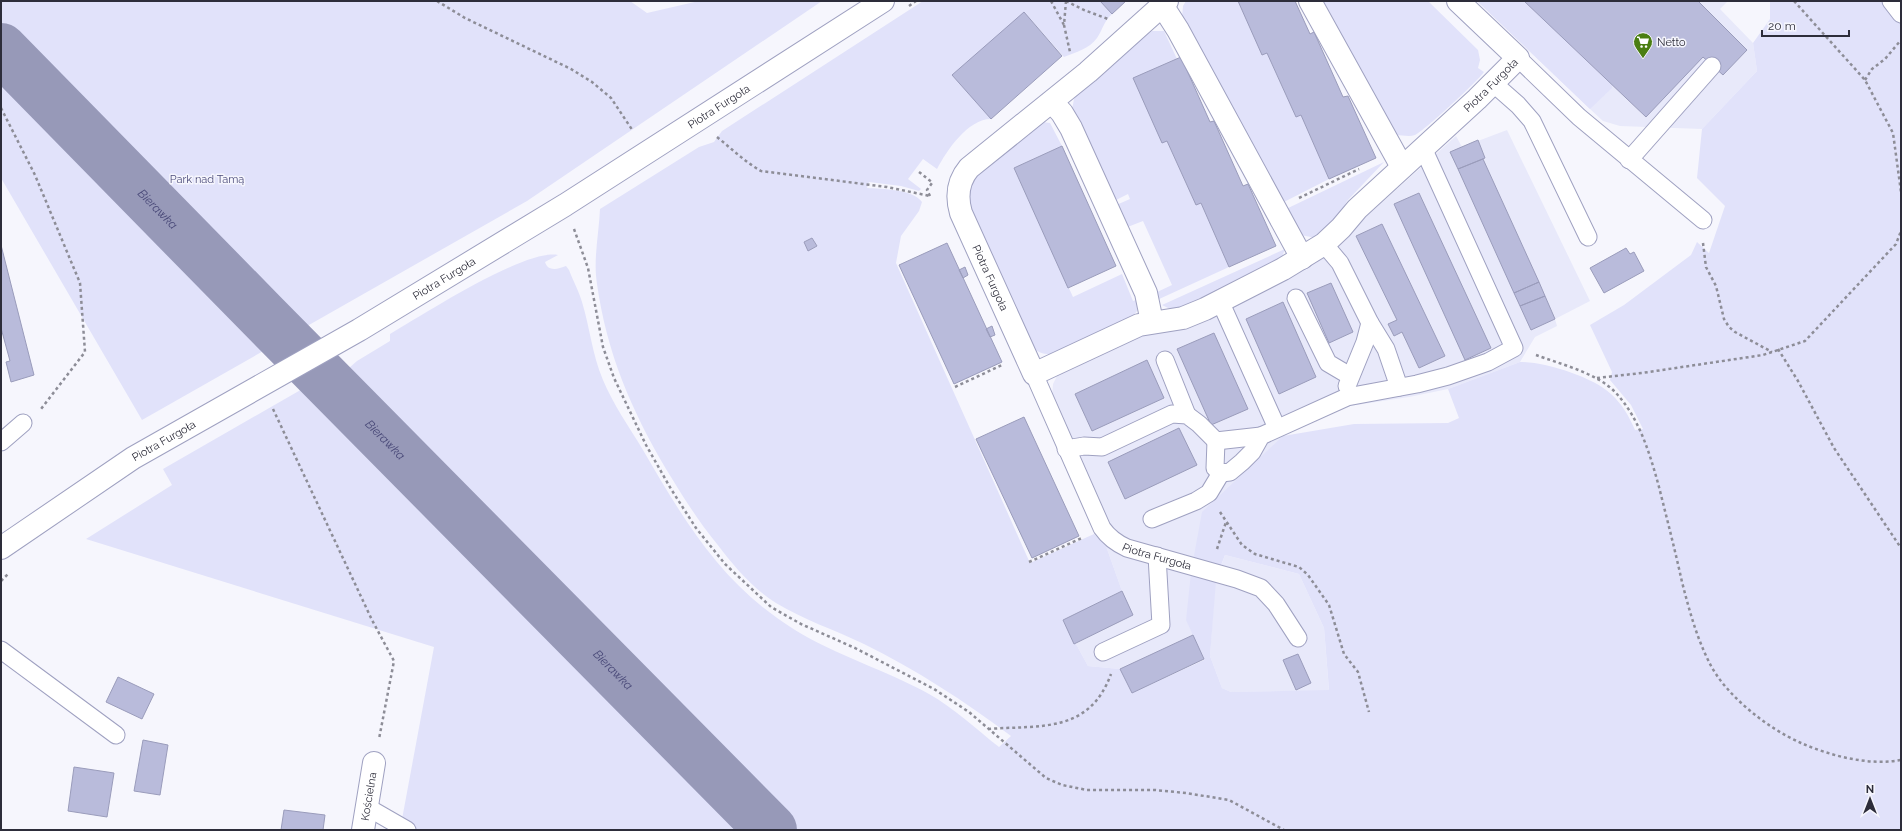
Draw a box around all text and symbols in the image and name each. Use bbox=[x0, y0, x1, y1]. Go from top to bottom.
scale bar bbox=[1762, 12, 1849, 38]
text: 20 m bbox=[1768, 19, 1796, 33]
supermarket icon: Netto bbox=[1632, 31, 1654, 59]
place label: Netto bbox=[1657, 36, 1686, 49]
street label: Piotra Furgoła bbox=[1461, 56, 1521, 115]
street label: Piotra Furgoła bbox=[686, 82, 752, 132]
park label: Park nad Tamą bbox=[170, 173, 244, 186]
water label: Bierawka bbox=[135, 186, 180, 232]
street label: Piotra Furgoła bbox=[969, 243, 1010, 313]
street label: Piotra Furgoła bbox=[411, 255, 478, 303]
water label: Bierawka bbox=[362, 417, 408, 463]
street label: Piotra Furgoła bbox=[130, 418, 198, 464]
street label: Piotra Furgoła bbox=[1120, 541, 1193, 573]
water label: Bierawka bbox=[590, 647, 636, 693]
street label: Kościelna bbox=[359, 771, 379, 822]
north arrow bbox=[1850, 779, 1890, 819]
text: N bbox=[1866, 783, 1874, 796]

